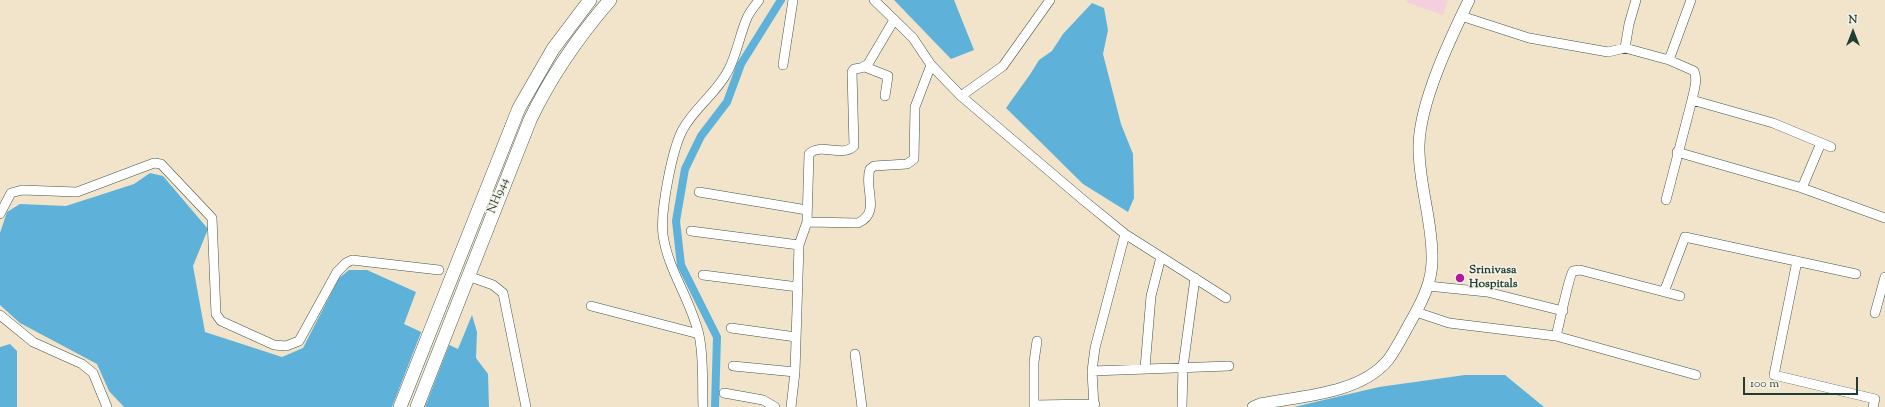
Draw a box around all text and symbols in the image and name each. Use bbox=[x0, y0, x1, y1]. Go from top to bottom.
north arrow bbox=[1833, 12, 1873, 52]
text: N bbox=[1849, 12, 1857, 28]
street label: NH944 bbox=[485, 176, 513, 216]
place label: Srinivasa Hospitals bbox=[1469, 264, 1517, 292]
marker: Srinivasa Hospitals bbox=[1454, 272, 1466, 284]
scale bar bbox=[1745, 369, 1860, 395]
text: 100 m bbox=[1750, 375, 1779, 393]

